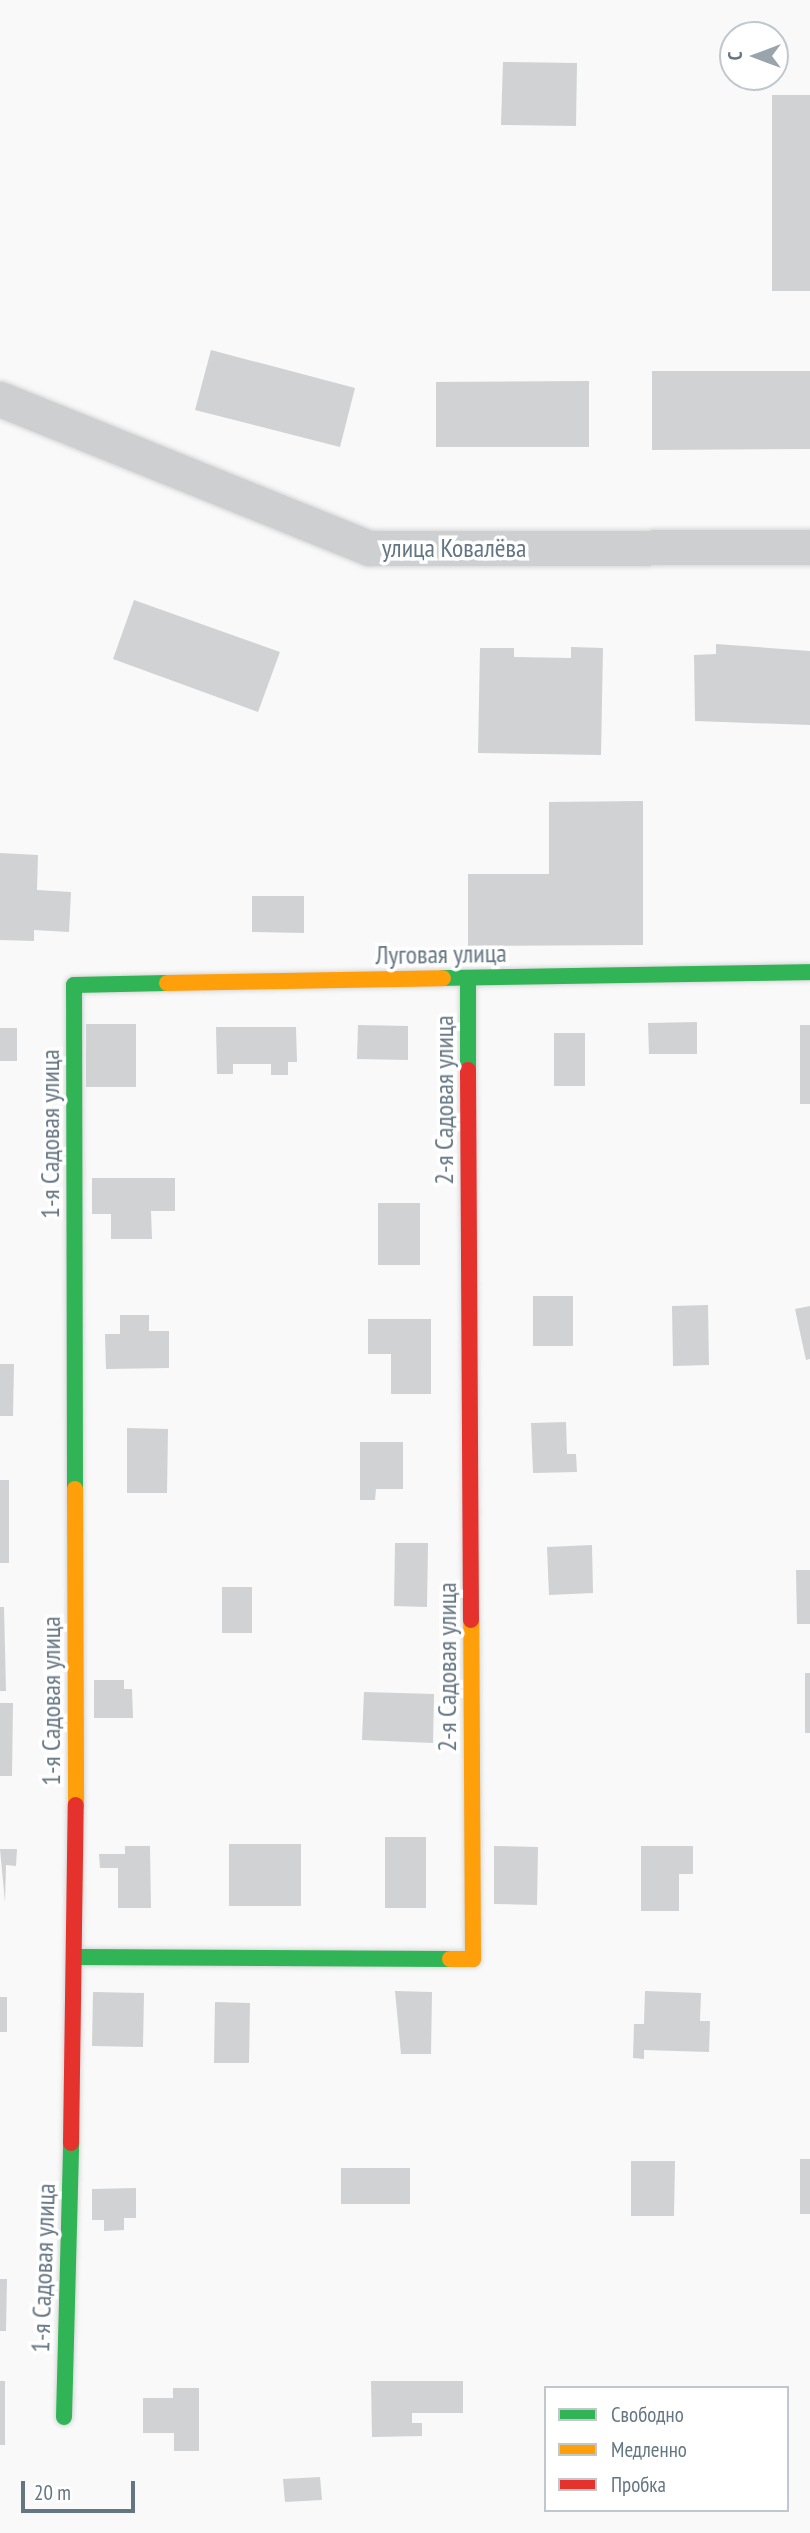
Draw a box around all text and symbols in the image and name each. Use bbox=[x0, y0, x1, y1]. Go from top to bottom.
north arrow bbox=[719, 21, 789, 91]
text: С bbox=[723, 52, 747, 60]
street label: улица Ковалёва bbox=[382, 532, 526, 564]
street label: Луговая улица bbox=[375, 937, 507, 971]
street label: 2-я Садовая улица bbox=[428, 1015, 460, 1185]
street label: 1-я Садовая улица bbox=[34, 1049, 66, 1219]
street label: 2-я Садовая улица bbox=[431, 1582, 463, 1752]
street label: 1-я Садовая улица bbox=[35, 1616, 67, 1786]
street label: 1-я Садовая улица bbox=[24, 2183, 62, 2353]
legend bbox=[544, 2386, 789, 2512]
text: Свободно bbox=[611, 2401, 684, 2428]
text: Медленно bbox=[611, 2436, 687, 2463]
scale bar bbox=[24, 2466, 138, 2510]
text: Пробка bbox=[611, 2471, 666, 2498]
text: 20 m bbox=[34, 2479, 71, 2506]

